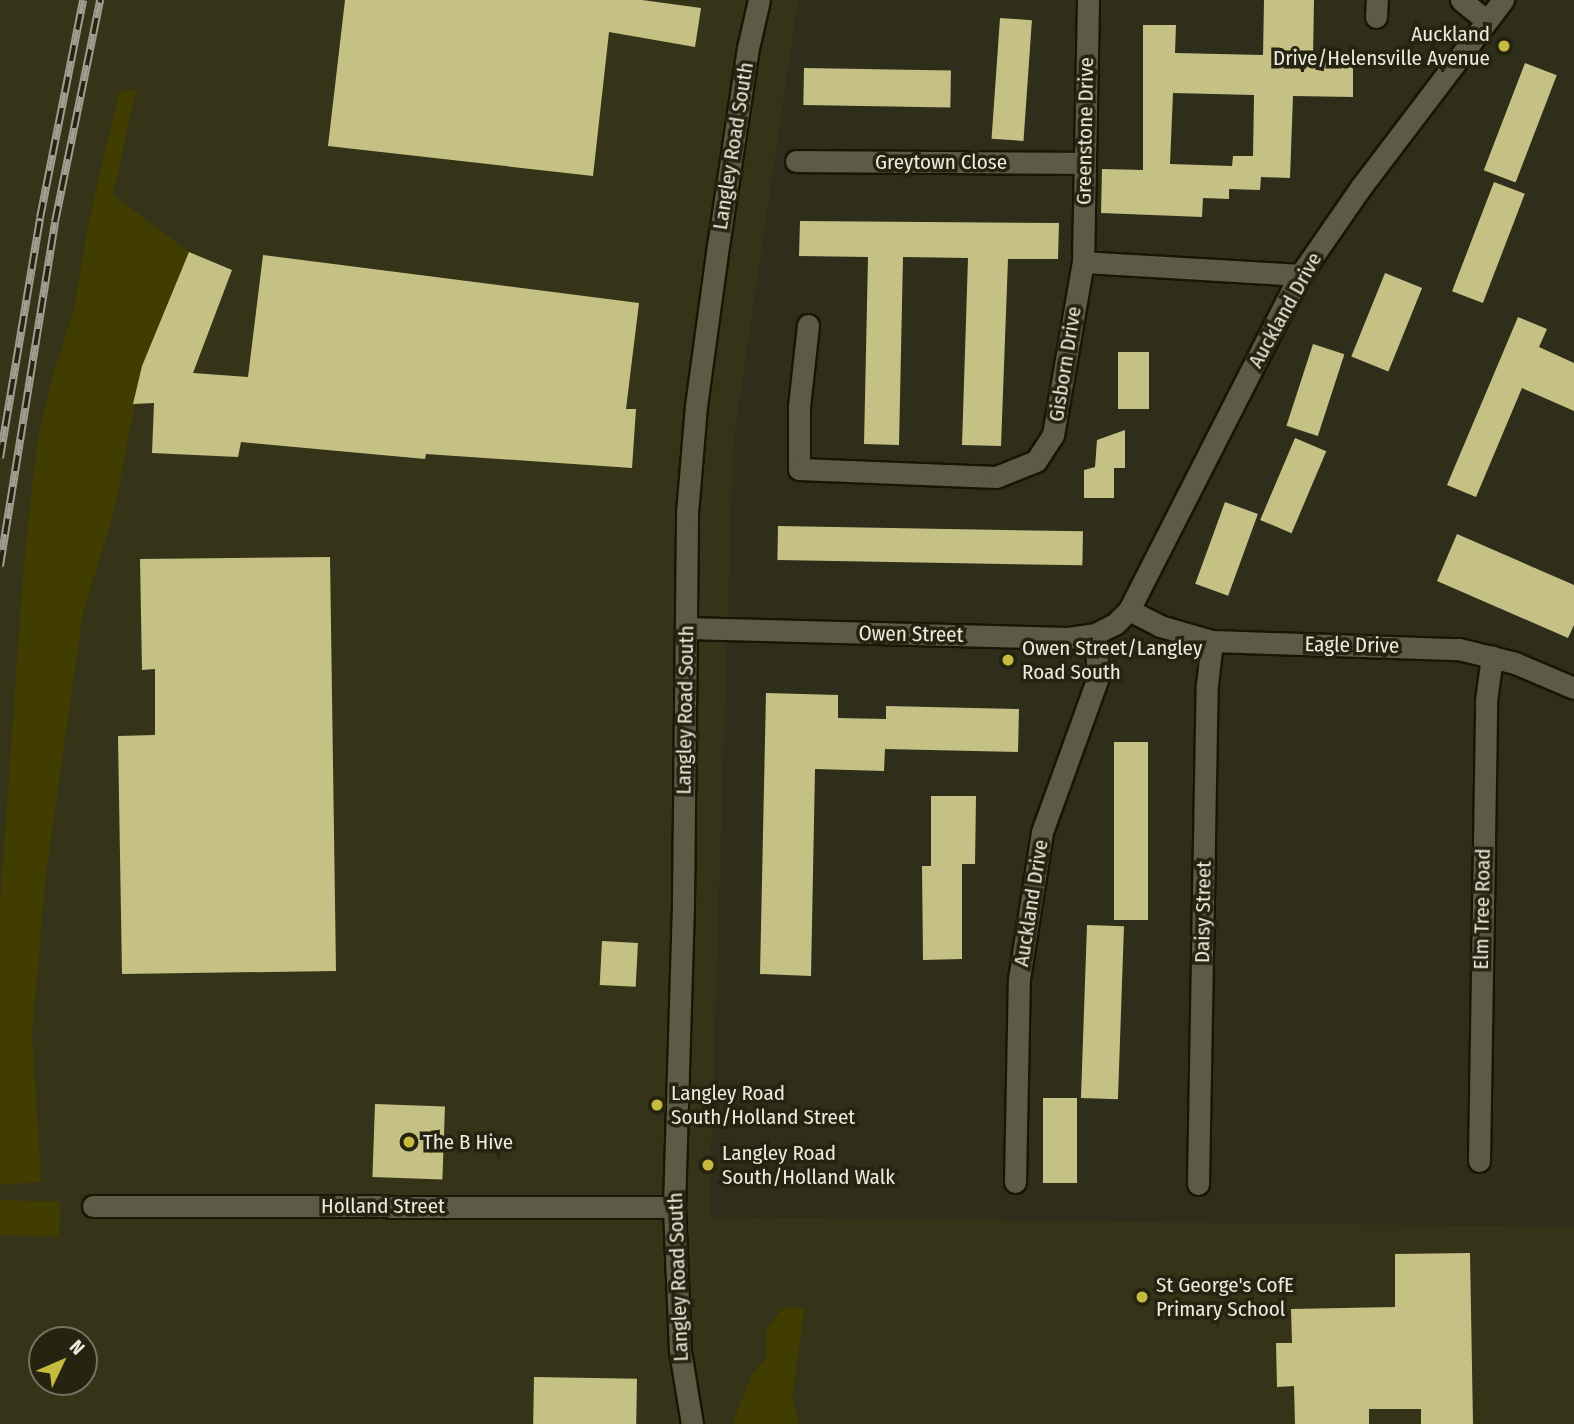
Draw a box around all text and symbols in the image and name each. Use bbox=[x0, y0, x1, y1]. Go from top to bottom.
place label: Auckland Drive/Helensville Avenue bbox=[1273, 21, 1490, 71]
marker: Auckland Drive/Helensville Avenue bbox=[1496, 38, 1512, 54]
street label: Greenstone Drive bbox=[1071, 57, 1099, 205]
street label: Langley Road South bbox=[707, 60, 759, 232]
street label: Greytown Close bbox=[875, 149, 1007, 175]
street label: Auckland Drive bbox=[1243, 248, 1327, 372]
street label: Gisborn Drive bbox=[1043, 305, 1087, 423]
street label: Owen Street bbox=[858, 620, 964, 648]
street label: Langley Road South bbox=[671, 625, 699, 795]
street label: Eagle Drive bbox=[1304, 632, 1400, 658]
place label: Owen Street/Langley Road South bbox=[1022, 635, 1202, 685]
marker: Owen Street/Langley Road South bbox=[1000, 652, 1016, 668]
street label: Auckland Drive bbox=[1009, 838, 1053, 968]
street label: Elm Tree Road bbox=[1468, 848, 1496, 970]
street label: Daisy Street bbox=[1190, 861, 1216, 963]
place label: Langley Road South/Holland Street bbox=[671, 1080, 855, 1130]
marker: Langley Road South/Holland Street bbox=[649, 1097, 665, 1113]
place label: The B Hive bbox=[423, 1129, 513, 1155]
marker: The B Hive bbox=[401, 1134, 417, 1150]
place label: Langley Road South/Holland Walk bbox=[722, 1140, 895, 1190]
marker: Langley Road South/Holland Walk bbox=[700, 1157, 716, 1173]
street label: Langley Road South bbox=[662, 1192, 694, 1362]
street label: Holland Street bbox=[321, 1193, 445, 1219]
place label: St George's CofE Primary School bbox=[1156, 1272, 1294, 1322]
marker: St George's CofE Primary School bbox=[1134, 1289, 1150, 1305]
north arrow bbox=[28, 1326, 98, 1396]
text: N bbox=[65, 1335, 89, 1360]

